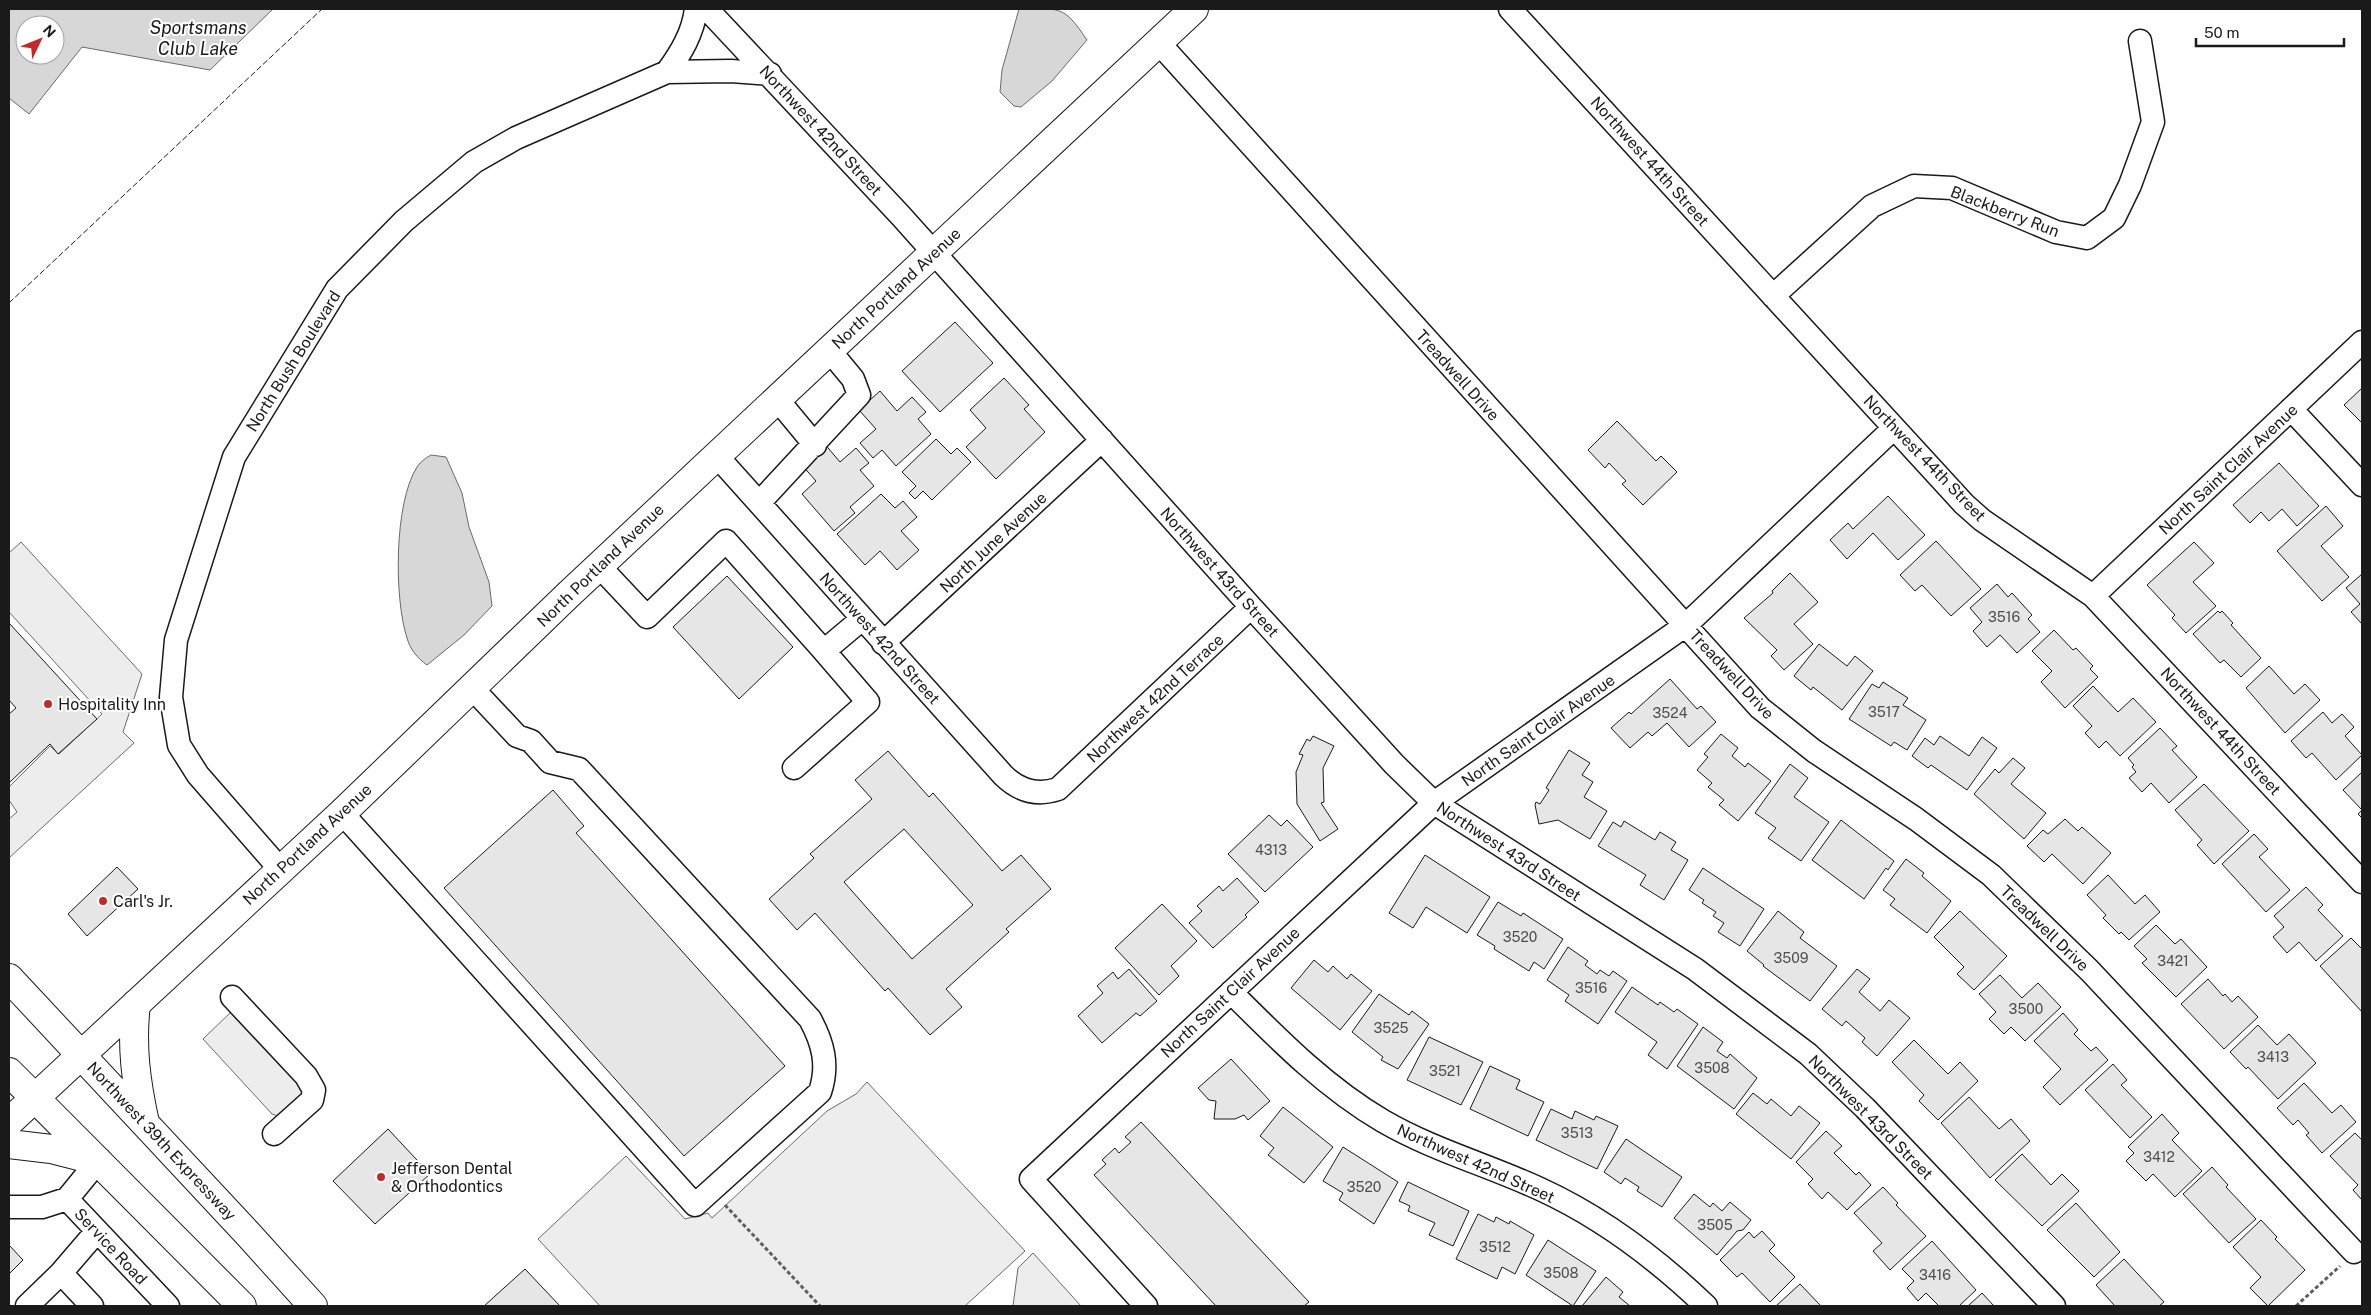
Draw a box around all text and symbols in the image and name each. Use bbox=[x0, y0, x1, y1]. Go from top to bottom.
north arrow bbox=[15, 15, 65, 65]
scale bar bbox=[2196, 15, 2344, 47]
water label: Sportsmans Club Lake bbox=[149, 17, 247, 59]
text: N bbox=[40, 22, 59, 41]
text: 50 m bbox=[2204, 24, 2239, 41]
street label: Northwest 42nd Street bbox=[756, 61, 886, 199]
street label: Northwest 44th Street bbox=[1586, 93, 1713, 230]
street label: Blackberry Run bbox=[1948, 182, 2062, 241]
street label: North Portland Avenue bbox=[828, 224, 965, 353]
street label: North Bush Boulevard bbox=[242, 287, 345, 435]
street label: Treadwell Drive bbox=[1412, 326, 1503, 425]
street label: Northwest 44th Street bbox=[1860, 391, 1990, 525]
street label: North Saint Clair Avenue bbox=[2155, 400, 2302, 539]
street label: North June Avenue bbox=[936, 488, 1051, 597]
street label: North Portland Avenue bbox=[533, 500, 668, 631]
street label: Northwest 43rd Street bbox=[1156, 504, 1283, 641]
street label: Northwest 42nd Street bbox=[816, 569, 944, 708]
house number: 3516 bbox=[1988, 609, 2020, 625]
street label: Treadwell Drive bbox=[1685, 626, 1778, 723]
street label: Northwest 42nd Terrace bbox=[1083, 630, 1228, 767]
street label: Northwest 44th Street bbox=[2156, 664, 2285, 799]
street label: North Saint Clair Avenue bbox=[1458, 670, 1619, 791]
place label: Hospitality Inn bbox=[58, 695, 166, 714]
marker: Hospitality Inn bbox=[42, 698, 54, 710]
house number: 3517 bbox=[1868, 704, 1900, 720]
house number: 3524 bbox=[1653, 705, 1688, 721]
street label: North Portland Avenue bbox=[239, 780, 376, 909]
street label: Northwest 43rd Street bbox=[1433, 798, 1584, 905]
house number: 4313 bbox=[1255, 842, 1287, 858]
street label: Treadwell Drive bbox=[1997, 881, 2093, 975]
place label: Carl's Jr. bbox=[113, 892, 173, 911]
marker: Carl's Jr. bbox=[97, 895, 109, 907]
street label: North Saint Clair Avenue bbox=[1157, 923, 1304, 1062]
house number: 3520 bbox=[1503, 929, 1537, 945]
house number: 3509 bbox=[1773, 950, 1809, 966]
house number: 3421 bbox=[2157, 953, 2189, 969]
house number: 3516 bbox=[1575, 980, 1607, 996]
house number: 3500 bbox=[2009, 1001, 2043, 1017]
house number: 3525 bbox=[1373, 1020, 1409, 1036]
house number: 3413 bbox=[2257, 1049, 2289, 1065]
street label: Northwest 43rd Street bbox=[1805, 1051, 1937, 1183]
street label: Northwest 39th Expressway bbox=[83, 1058, 240, 1225]
house number: 3508 bbox=[1694, 1060, 1730, 1076]
house number: 3521 bbox=[1429, 1063, 1461, 1079]
street label: Northwest 42nd Street bbox=[1394, 1120, 1558, 1207]
house number: 3513 bbox=[1561, 1125, 1593, 1141]
house number: 3412 bbox=[2143, 1149, 2175, 1165]
place label: Jefferson Dental & Orthodontics bbox=[391, 1159, 513, 1196]
marker: Jefferson Dental & Orthodontics bbox=[375, 1171, 387, 1183]
house number: 3520 bbox=[1347, 1179, 1381, 1195]
street label: Service Road bbox=[70, 1204, 151, 1289]
house number: 3505 bbox=[1697, 1217, 1733, 1233]
house number: 3512 bbox=[1479, 1239, 1511, 1255]
house number: 3508 bbox=[1543, 1265, 1579, 1281]
house number: 3416 bbox=[1919, 1267, 1951, 1283]

